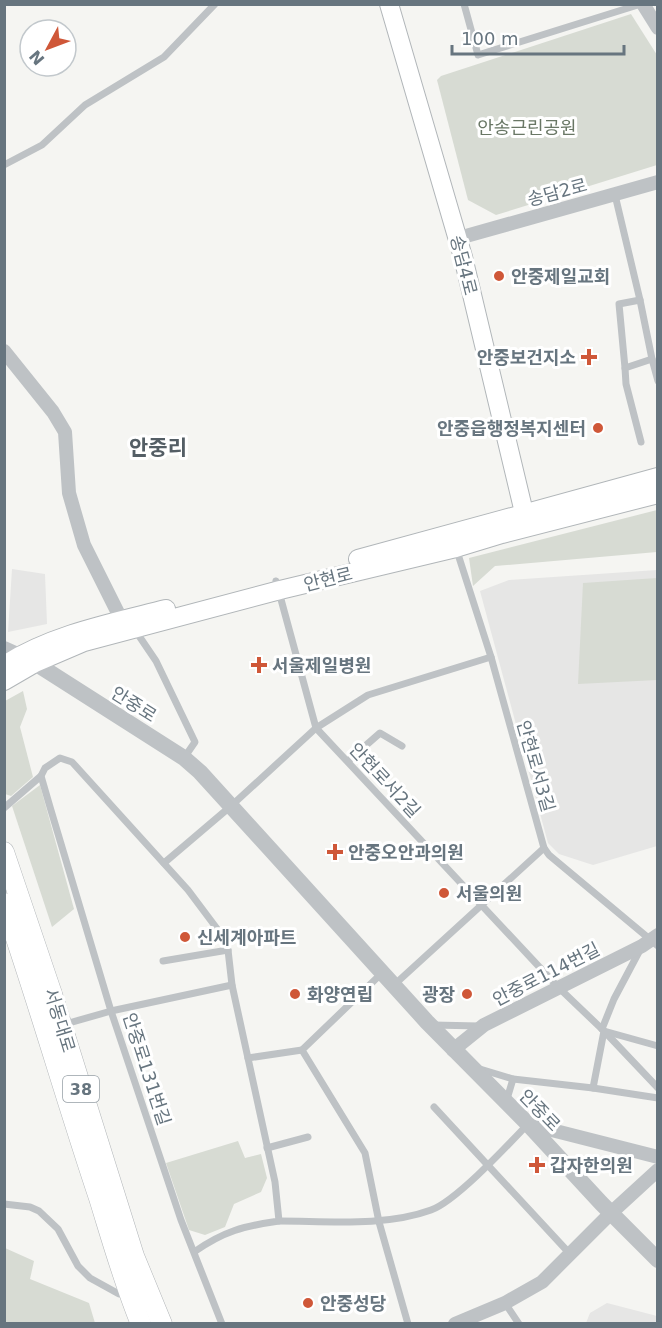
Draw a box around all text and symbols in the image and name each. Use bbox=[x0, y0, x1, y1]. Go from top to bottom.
north arrow bbox=[18, 18, 78, 78]
scale bar bbox=[452, 18, 624, 56]
text: 100 m bbox=[461, 28, 519, 49]
text: N bbox=[25, 46, 49, 69]
park label: 안송근린공원 bbox=[477, 117, 577, 138]
street label: 송담2로 bbox=[525, 174, 589, 210]
street label: 송담4로 bbox=[446, 233, 482, 297]
place label: 안중제일교회 bbox=[511, 266, 610, 287]
marker: 안중제일교회 bbox=[492, 269, 506, 283]
place label: 안중보건지소 bbox=[477, 347, 576, 368]
marker: 안중보건지소 bbox=[580, 348, 598, 366]
place label: 안중읍행정복지센터 bbox=[437, 418, 586, 439]
marker: 안중읍행정복지센터 bbox=[591, 421, 605, 435]
district label: 안중리 bbox=[129, 436, 187, 460]
street label: 안현로 bbox=[301, 563, 355, 595]
place label: 서울제일병원 bbox=[272, 655, 371, 676]
marker: 서울제일병원 bbox=[250, 656, 268, 674]
street label: 안중로 bbox=[107, 682, 161, 726]
street label: 안현로서3길 bbox=[513, 718, 559, 814]
street label: 안현로서2길 bbox=[345, 738, 425, 822]
place label: 안중오안과의원 bbox=[348, 842, 464, 863]
marker: 안중오안과의원 bbox=[326, 843, 344, 861]
place label: 서울의원 bbox=[456, 883, 522, 904]
marker: 서울의원 bbox=[437, 886, 451, 900]
place label: 신세계아파트 bbox=[197, 927, 296, 948]
marker: 신세계아파트 bbox=[178, 930, 192, 944]
street label: 안중로114번길 bbox=[489, 938, 603, 1010]
place label: 화양연립 bbox=[307, 984, 373, 1005]
place label: 광장 bbox=[422, 984, 455, 1005]
street label: 서동대로 bbox=[40, 985, 80, 1055]
marker: 화양연립 bbox=[288, 987, 302, 1001]
marker: 광장 bbox=[460, 987, 474, 1001]
street label: 안중로131번길 bbox=[119, 1010, 175, 1128]
road number: 38 bbox=[63, 1076, 99, 1102]
street label: 안중로 bbox=[515, 1085, 565, 1135]
place label: 갑자한의원 bbox=[550, 1155, 633, 1176]
marker: 갑자한의원 bbox=[528, 1156, 546, 1174]
place label: 안중성당 bbox=[320, 1293, 386, 1314]
marker: 안중성당 bbox=[301, 1296, 315, 1310]

